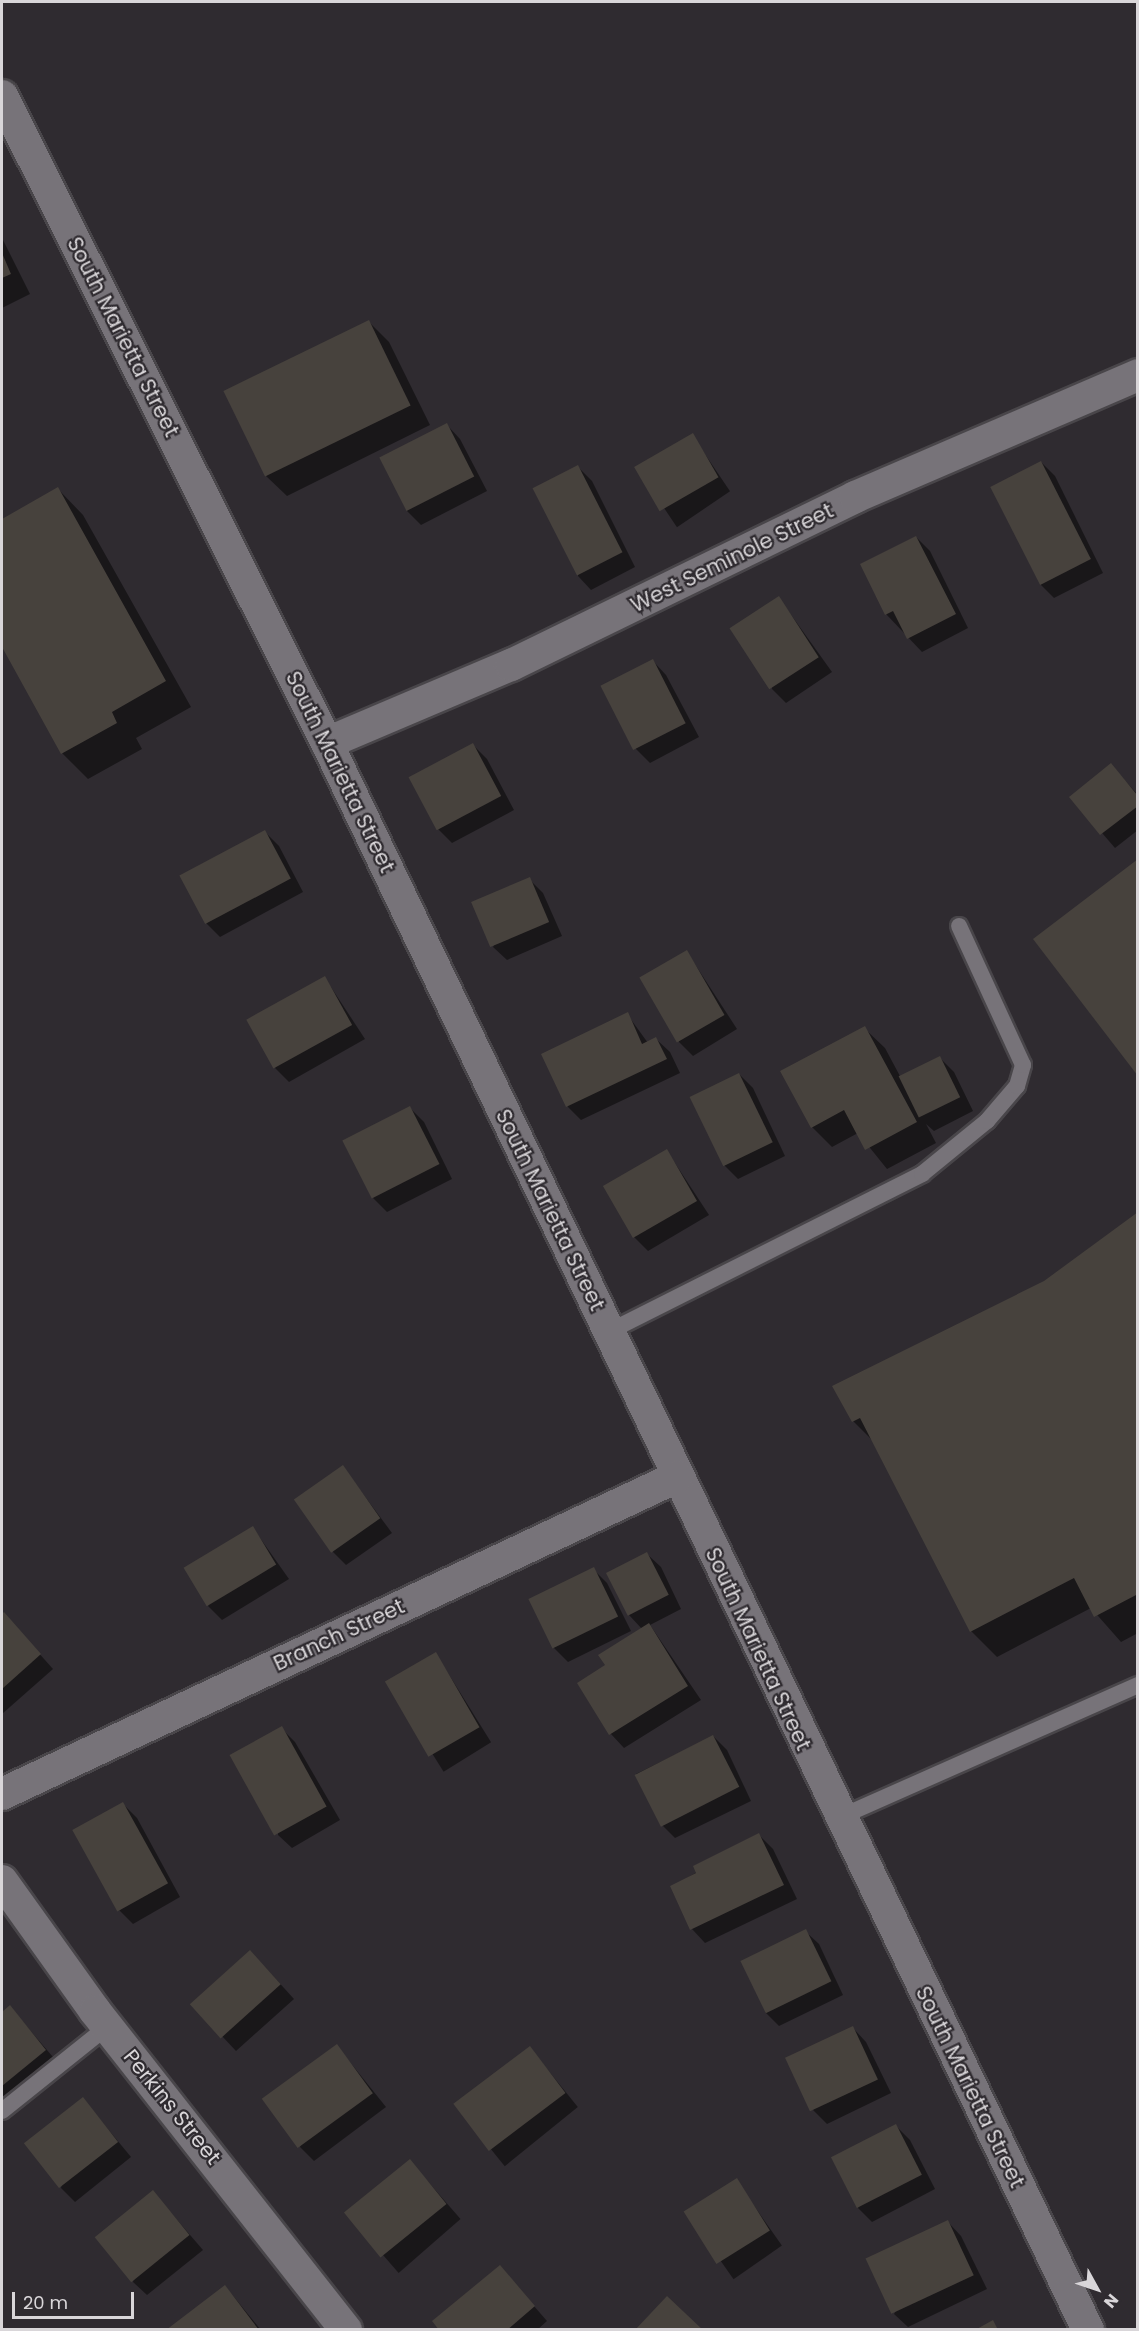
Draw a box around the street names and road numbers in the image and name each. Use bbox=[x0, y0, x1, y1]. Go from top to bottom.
street label: South Marietta Street bbox=[62, 233, 184, 441]
street label: West Seminole Street bbox=[627, 498, 837, 618]
street label: South Marietta Street bbox=[280, 667, 400, 877]
street label: South Marietta Street bbox=[490, 1105, 610, 1315]
street label: South Marietta Street bbox=[700, 1544, 816, 1754]
street label: Branch Street bbox=[269, 1594, 409, 1676]
street label: South Marietta Street bbox=[910, 1982, 1030, 2192]
street label: Perkins Street bbox=[118, 2044, 226, 2170]

